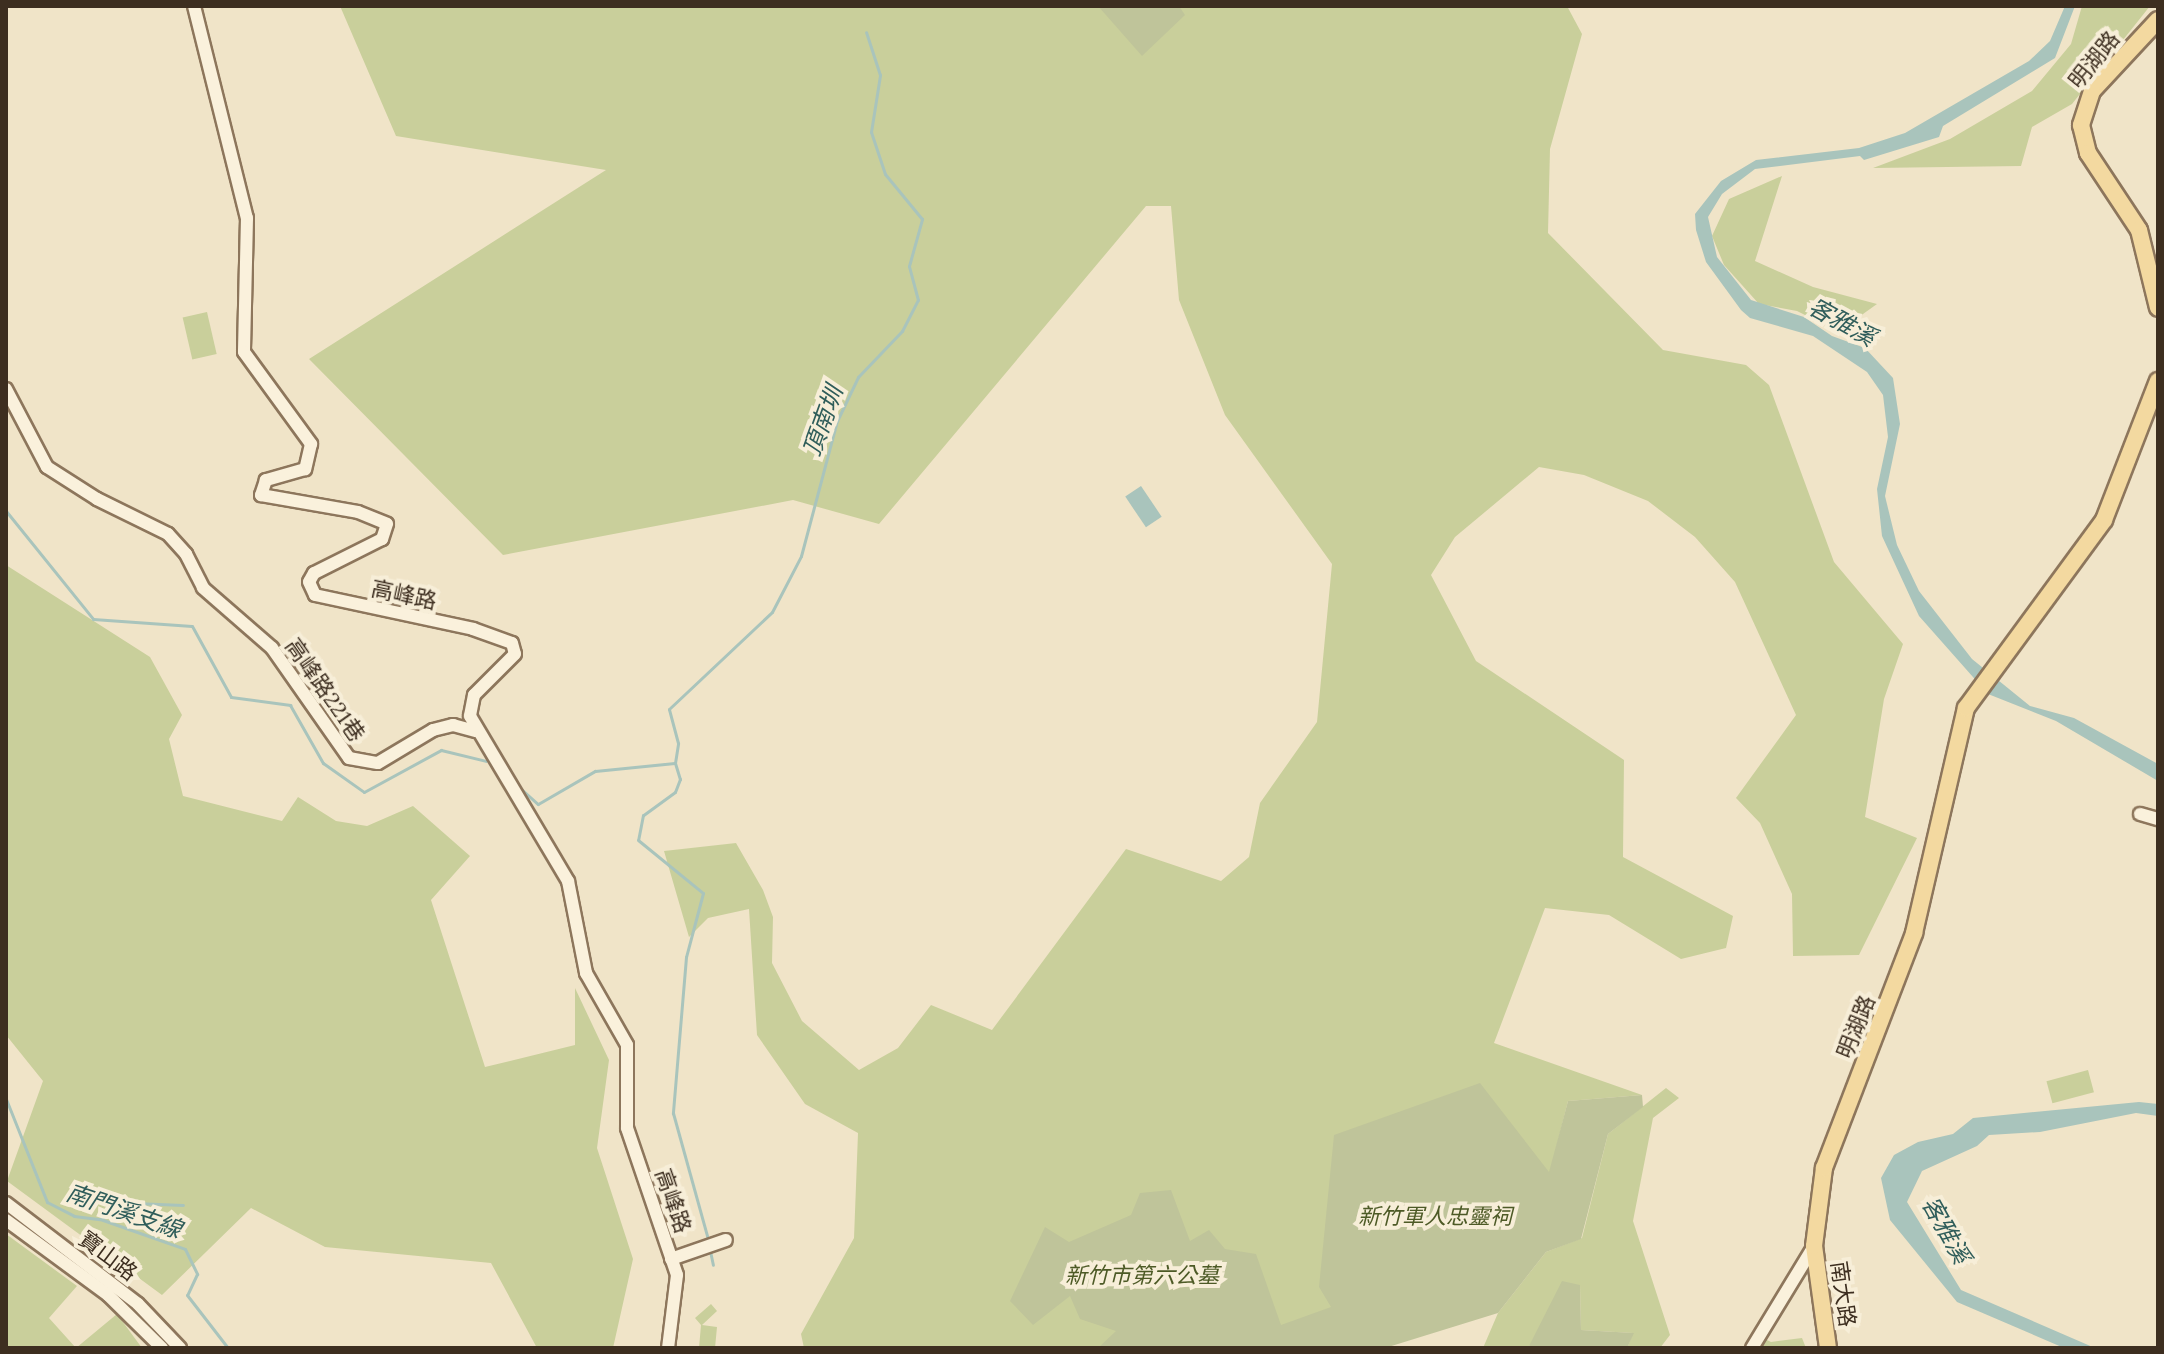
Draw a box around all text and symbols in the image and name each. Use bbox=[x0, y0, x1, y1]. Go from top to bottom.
street label: 明湖路 bbox=[2063, 26, 2125, 94]
water label: 客雅溪 bbox=[1804, 292, 1880, 352]
water label: 頂南圳 bbox=[797, 382, 849, 460]
street label: 高峰路 bbox=[369, 575, 439, 615]
street label: 高峰路221巷 bbox=[280, 633, 370, 747]
street label: 明湖路 bbox=[1831, 991, 1881, 1063]
street label: 高峰路 bbox=[650, 1166, 696, 1236]
water label: 南門溪支線 bbox=[63, 1178, 185, 1244]
water label: 客雅溪 bbox=[1916, 1192, 1976, 1268]
park label: 新竹軍人忠靈祠 bbox=[1358, 1204, 1512, 1230]
street label: 寶山路 bbox=[74, 1226, 142, 1286]
street label: 南大路 bbox=[1825, 1259, 1861, 1329]
park label: 新竹市第六公墓 bbox=[1065, 1263, 1219, 1289]

